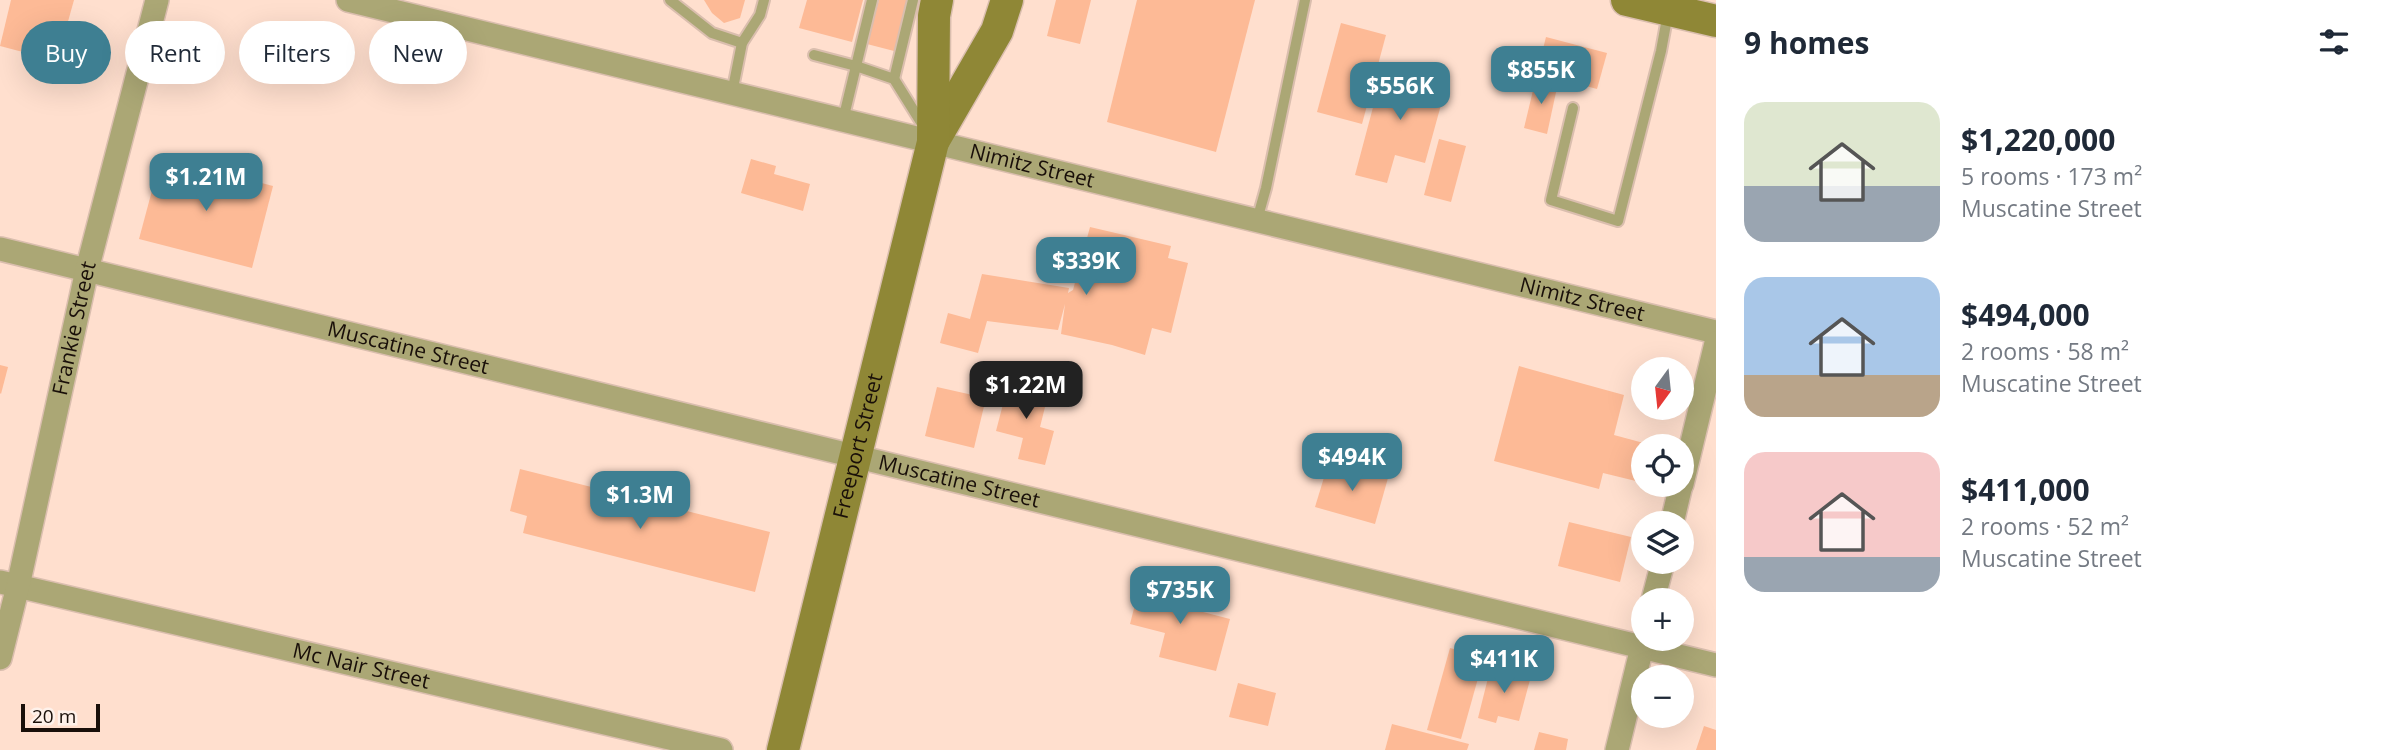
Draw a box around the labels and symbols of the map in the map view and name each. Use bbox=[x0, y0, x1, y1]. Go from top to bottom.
pin: $855K bbox=[1492, 46, 1590, 106]
pin: $556K bbox=[1351, 62, 1449, 122]
street label: Nimitz Street bbox=[967, 136, 1098, 194]
pin: $1.21M bbox=[149, 154, 263, 213]
pin: $339K bbox=[1037, 238, 1135, 297]
street label: Frankie Street bbox=[45, 258, 102, 398]
street label: Nimitz Street bbox=[1517, 270, 1648, 327]
street label: Muscatine Street bbox=[325, 314, 492, 380]
north arrow bbox=[1631, 357, 1694, 420]
pin: $1.22M bbox=[969, 362, 1083, 421]
street label: Freeport Street bbox=[826, 370, 888, 521]
pin: $494K bbox=[1303, 434, 1401, 493]
street label: Muscatine Street bbox=[876, 447, 1043, 514]
pin: $1.3M bbox=[591, 472, 689, 531]
pin: $735K bbox=[1131, 566, 1229, 626]
street label: Mc Nair Street bbox=[290, 636, 433, 695]
pin: $411K bbox=[1455, 636, 1553, 695]
scale bar bbox=[21, 701, 100, 733]

